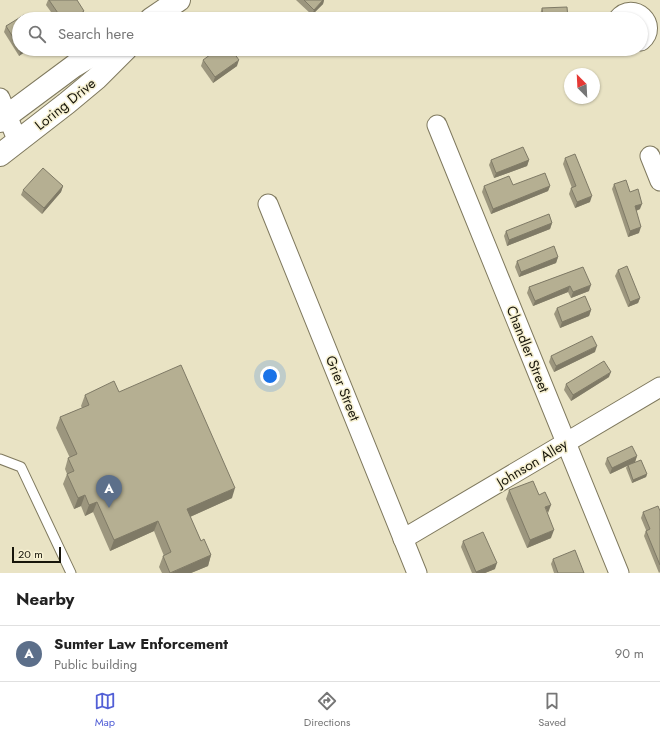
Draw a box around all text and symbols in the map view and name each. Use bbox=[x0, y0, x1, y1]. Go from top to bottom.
search box bbox=[12, 12, 648, 56]
icon: search bbox=[26, 23, 48, 45]
text: Search here bbox=[58, 23, 134, 45]
north arrow bbox=[564, 68, 600, 104]
street label: Loring Drive bbox=[30, 73, 100, 135]
street label: Chandler Street bbox=[502, 303, 555, 396]
street label: Grier Street bbox=[321, 352, 365, 424]
your location bbox=[260, 366, 280, 386]
street label: Johnson Alley bbox=[491, 434, 572, 493]
pin: A bbox=[96, 475, 122, 508]
scale bar bbox=[12, 545, 61, 564]
text: 20 m bbox=[18, 546, 43, 562]
text: Nearby bbox=[16, 587, 74, 611]
text: Sumter Law Enforcement bbox=[54, 633, 228, 655]
text: A bbox=[24, 644, 34, 663]
text: 90 m bbox=[615, 644, 644, 663]
text: Public building bbox=[54, 655, 137, 674]
tab: Map bbox=[94, 690, 116, 730]
tab: Directions bbox=[304, 690, 350, 730]
tab: Saved bbox=[538, 690, 566, 730]

